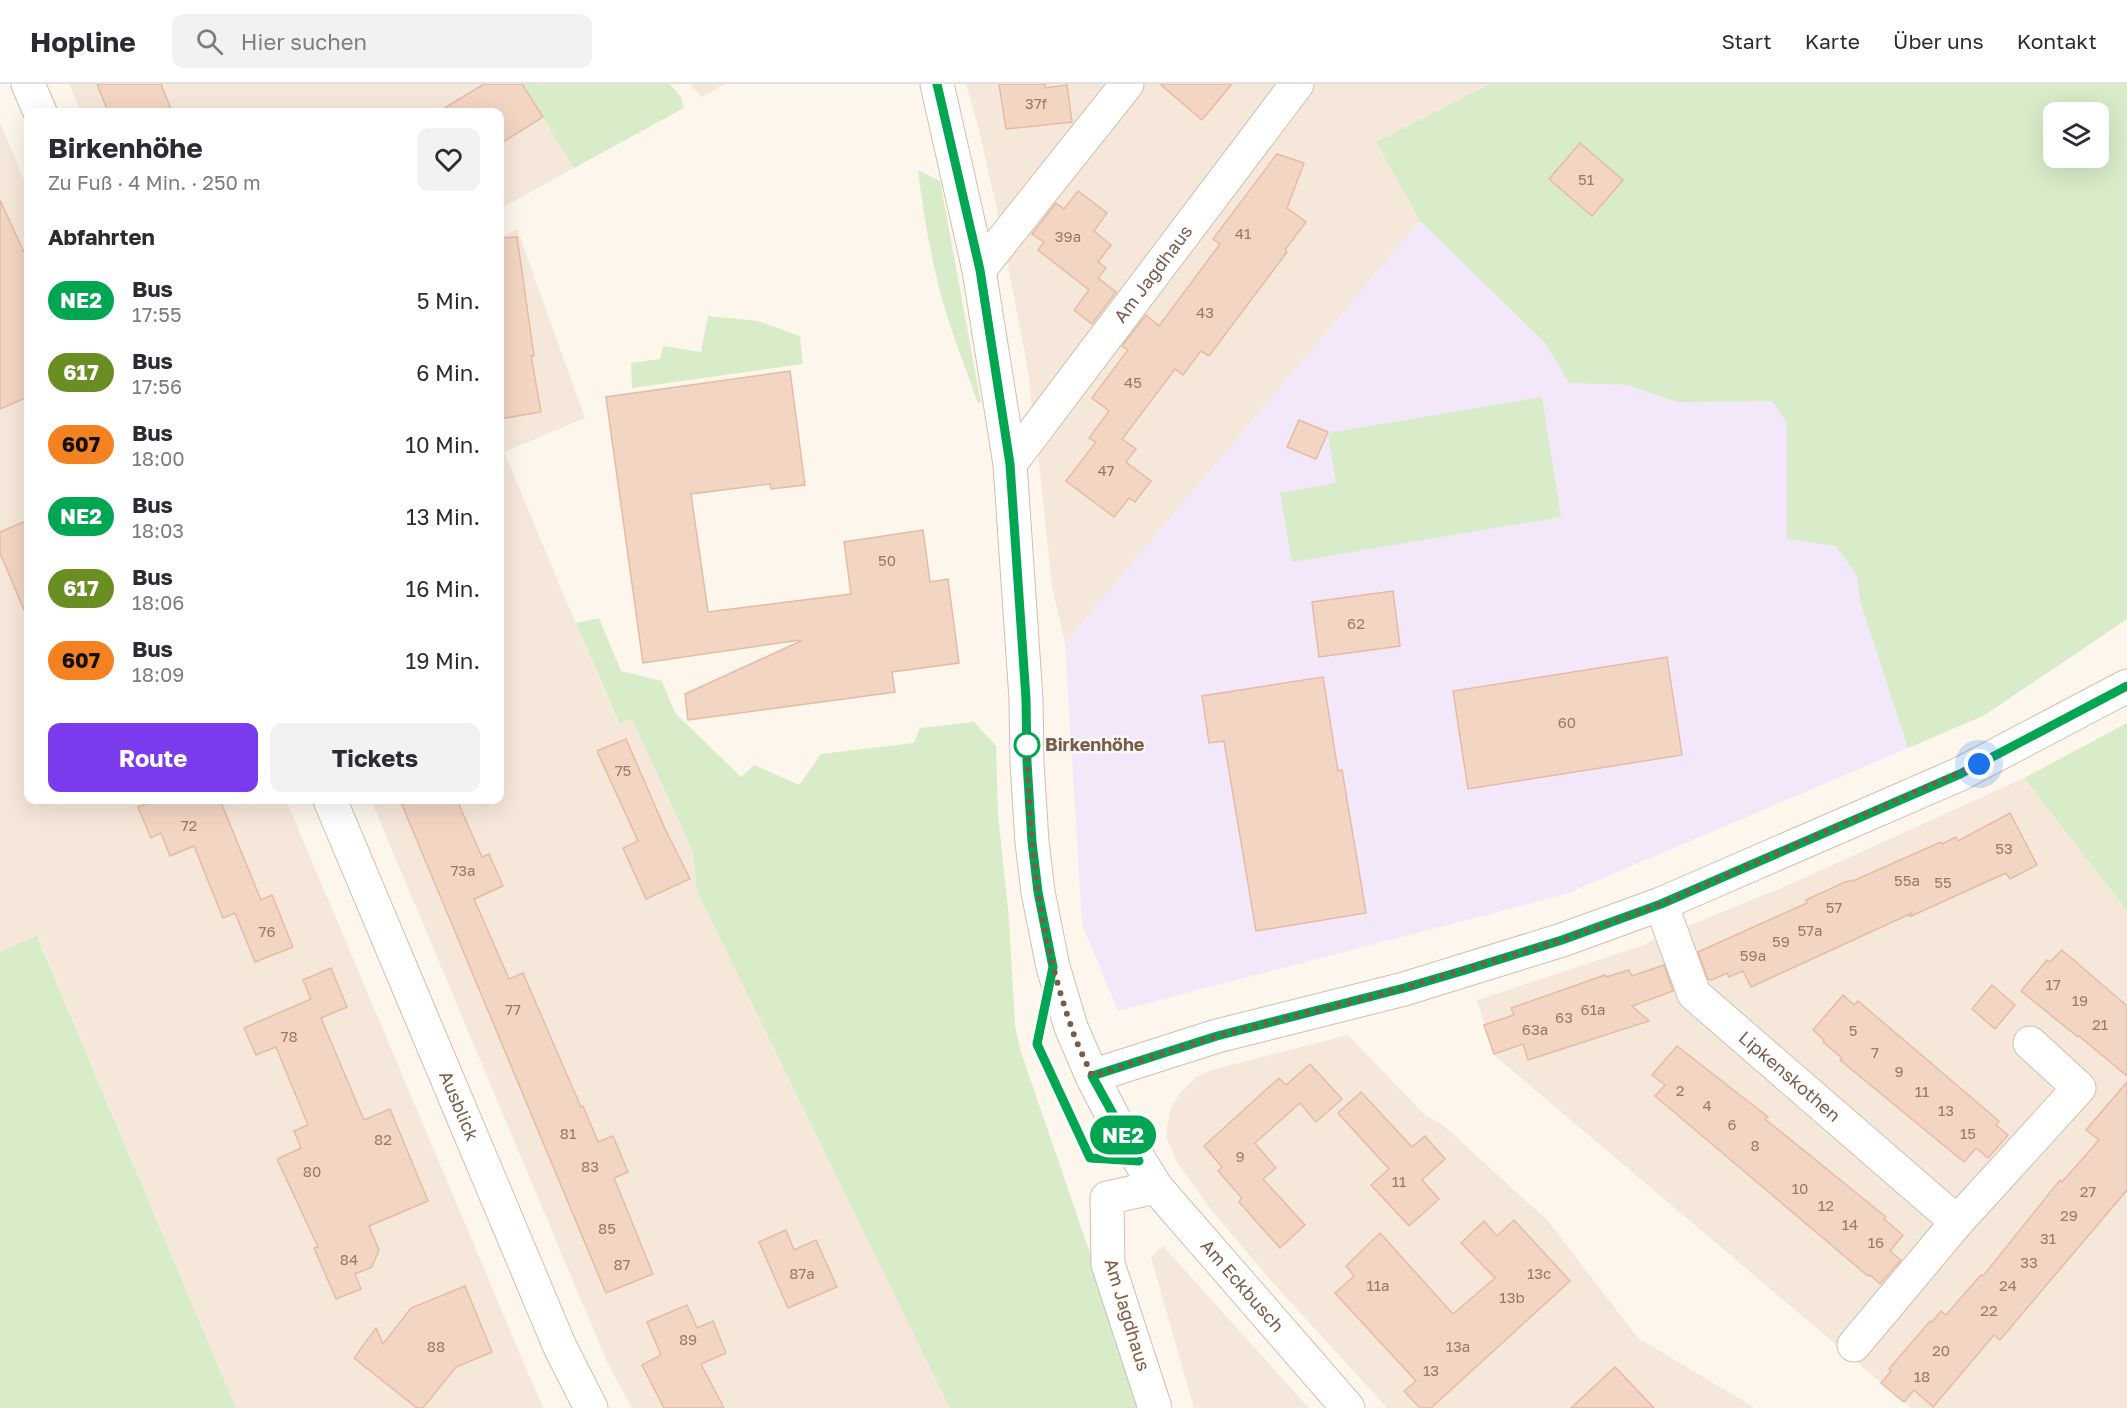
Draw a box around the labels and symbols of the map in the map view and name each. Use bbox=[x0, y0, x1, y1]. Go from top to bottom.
house number: 37f bbox=[1025, 94, 1048, 112]
house number: 51 bbox=[1578, 170, 1594, 188]
street label: Am Jagdhaus bbox=[1109, 220, 1197, 327]
house number: 41 bbox=[1235, 224, 1251, 242]
house number: 39a bbox=[1055, 227, 1081, 245]
house number: 43 bbox=[1196, 303, 1214, 321]
house number: 45 bbox=[1124, 373, 1142, 391]
house number: 47 bbox=[1097, 461, 1115, 479]
house number: 50 bbox=[878, 551, 896, 569]
house number: 62 bbox=[1347, 614, 1365, 632]
house number: 60 bbox=[1558, 713, 1576, 731]
marker: Birkenhöhe bbox=[1014, 732, 1040, 758]
place label: Birkenhöhe bbox=[1045, 733, 1145, 755]
your location bbox=[1964, 749, 1994, 779]
house number: 75 bbox=[615, 761, 631, 779]
house number: 72 bbox=[181, 816, 197, 834]
house number: 53 bbox=[1995, 839, 2013, 857]
house number: 73a bbox=[450, 861, 476, 879]
house number: 55a bbox=[1894, 871, 1920, 889]
house number: 55 bbox=[1934, 873, 1952, 891]
house number: 57 bbox=[1826, 898, 1842, 916]
house number: 57a bbox=[1797, 921, 1823, 939]
house number: 76 bbox=[258, 922, 276, 940]
house number: 59 bbox=[1772, 932, 1790, 950]
house number: 59a bbox=[1740, 946, 1766, 964]
house number: 17 bbox=[2045, 975, 2061, 993]
house number: 19 bbox=[2072, 991, 2088, 1009]
house number: 77 bbox=[505, 1000, 521, 1018]
house number: 61a bbox=[1581, 1000, 1605, 1018]
house number: 63 bbox=[1555, 1008, 1573, 1026]
house number: 21 bbox=[2092, 1015, 2108, 1033]
house number: 63a bbox=[1522, 1020, 1548, 1038]
house number: 5 bbox=[1849, 1021, 1857, 1039]
street label: Lipkenskothen bbox=[1735, 1026, 1845, 1126]
house number: 78 bbox=[280, 1027, 298, 1045]
house number: 7 bbox=[1871, 1043, 1879, 1061]
house number: 9 bbox=[1894, 1062, 1904, 1080]
street label: Ausblick bbox=[435, 1067, 484, 1144]
house number: 2 bbox=[1676, 1081, 1684, 1099]
house number: 11 bbox=[1915, 1082, 1929, 1100]
house number: 4 bbox=[1702, 1096, 1712, 1114]
house number: 13 bbox=[1938, 1101, 1954, 1119]
house number: 6 bbox=[1727, 1115, 1737, 1133]
line badge: NE2 bbox=[1088, 1116, 1158, 1154]
house number: 81 bbox=[560, 1124, 576, 1142]
house number: 15 bbox=[1960, 1124, 1976, 1142]
house number: 82 bbox=[374, 1130, 392, 1148]
house number: 8 bbox=[1750, 1136, 1760, 1154]
house number: 9 bbox=[1235, 1147, 1245, 1165]
house number: 83 bbox=[581, 1157, 599, 1175]
house number: 80 bbox=[303, 1162, 321, 1180]
house number: 11 bbox=[1392, 1172, 1406, 1190]
house number: 10 bbox=[1792, 1179, 1808, 1197]
house number: 27 bbox=[2080, 1182, 2096, 1200]
house number: 12 bbox=[1818, 1196, 1834, 1214]
house number: 29 bbox=[2060, 1206, 2078, 1224]
house number: 14 bbox=[1842, 1215, 1858, 1233]
house number: 85 bbox=[598, 1219, 616, 1237]
house number: 31 bbox=[2040, 1229, 2056, 1247]
house number: 16 bbox=[1868, 1233, 1884, 1251]
street label: Am Eckbusch bbox=[1197, 1234, 1289, 1336]
house number: 84 bbox=[340, 1250, 358, 1268]
house number: 33 bbox=[2020, 1253, 2038, 1271]
house number: 87 bbox=[613, 1255, 631, 1273]
street label: Am Jagdhaus bbox=[1100, 1256, 1156, 1374]
house number: 87a bbox=[789, 1264, 815, 1282]
house number: 13c bbox=[1527, 1264, 1551, 1282]
house number: 11a bbox=[1366, 1276, 1390, 1294]
house number: 24 bbox=[1999, 1276, 2017, 1294]
house number: 13b bbox=[1499, 1288, 1525, 1306]
house number: 22 bbox=[1980, 1301, 1998, 1319]
house number: 89 bbox=[679, 1330, 697, 1348]
house number: 88 bbox=[427, 1337, 445, 1355]
house number: 13a bbox=[1446, 1337, 1470, 1355]
house number: 20 bbox=[1932, 1341, 1950, 1359]
house number: 13 bbox=[1423, 1361, 1439, 1379]
house number: 18 bbox=[1914, 1367, 1930, 1385]

